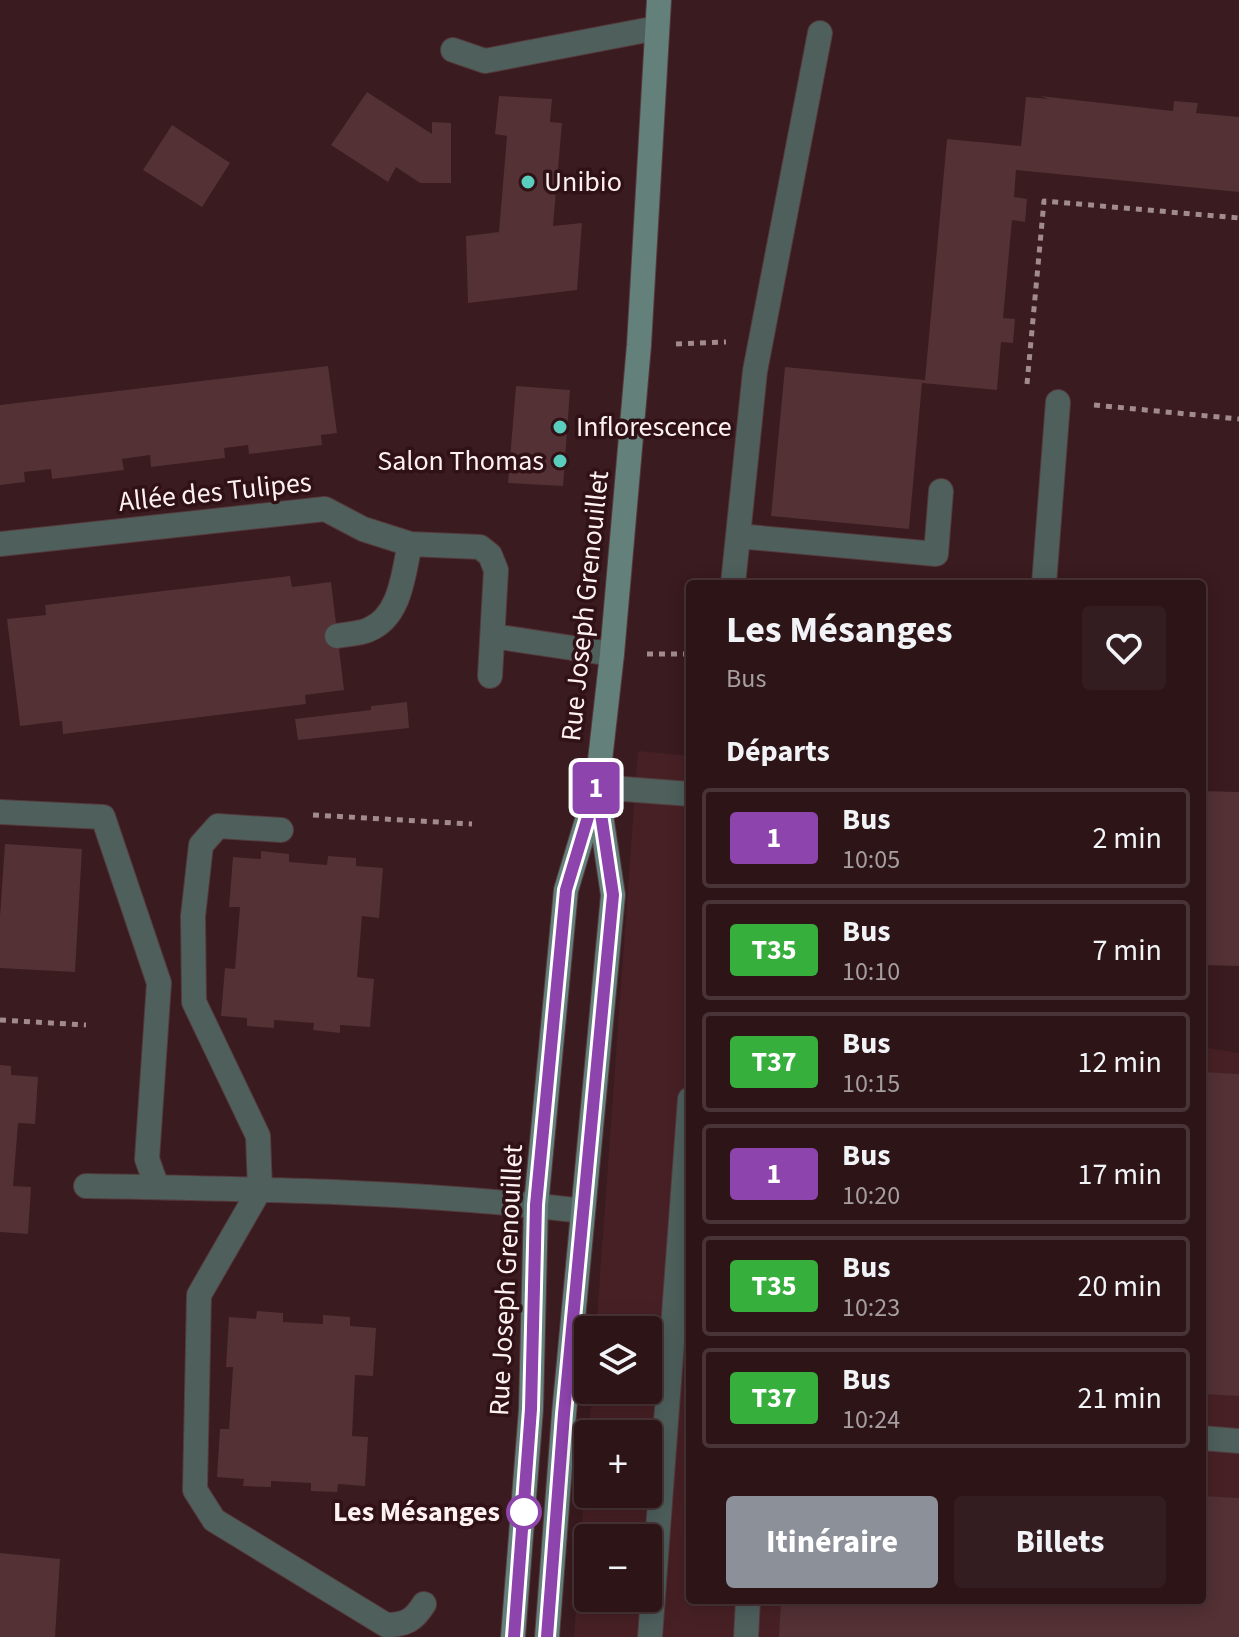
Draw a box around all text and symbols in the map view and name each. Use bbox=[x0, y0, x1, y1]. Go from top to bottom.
place label: Unibio bbox=[544, 162, 622, 202]
marker: Unibio bbox=[519, 173, 537, 191]
place label: Inflorescence bbox=[576, 407, 732, 447]
marker: Inflorescence bbox=[551, 418, 569, 436]
place label: Salon Thomas bbox=[377, 441, 544, 481]
marker: Salon Thomas bbox=[551, 452, 569, 470]
street label: Allée des Tulipes bbox=[117, 462, 313, 522]
street label: Rue Joseph Grenouillet bbox=[551, 468, 619, 743]
text: Les Mésanges bbox=[726, 603, 953, 657]
button: heart bbox=[1082, 606, 1166, 690]
text: Bus bbox=[726, 660, 766, 697]
text: Départs bbox=[726, 730, 830, 773]
line badge: 1 bbox=[570, 762, 622, 814]
text: 1 bbox=[589, 768, 603, 808]
text: Bus bbox=[842, 798, 890, 841]
text: 2 min bbox=[1092, 817, 1162, 860]
text: 1 bbox=[767, 818, 781, 858]
text: 10:05 bbox=[842, 841, 900, 878]
text: Bus bbox=[842, 910, 890, 953]
text: 7 min bbox=[1092, 929, 1162, 972]
text: T35 bbox=[751, 930, 797, 970]
text: 10:10 bbox=[842, 953, 900, 990]
text: Bus bbox=[842, 1022, 890, 1065]
text: 12 min bbox=[1078, 1041, 1162, 1084]
text: T37 bbox=[751, 1042, 797, 1082]
text: 10:15 bbox=[842, 1065, 900, 1102]
text: Bus bbox=[842, 1134, 890, 1177]
street label: Rue Joseph Grenouillet bbox=[479, 1143, 533, 1417]
text: 17 min bbox=[1078, 1153, 1162, 1196]
text: 1 bbox=[767, 1154, 781, 1194]
text: 10:20 bbox=[842, 1177, 900, 1214]
text: Bus bbox=[842, 1246, 890, 1289]
text: 20 min bbox=[1078, 1265, 1162, 1308]
text: T35 bbox=[751, 1266, 797, 1306]
text: 10:23 bbox=[842, 1289, 900, 1326]
map controls bbox=[574, 1316, 662, 1612]
button: layers bbox=[574, 1316, 662, 1404]
text: Bus bbox=[842, 1358, 890, 1401]
text: 21 min bbox=[1078, 1377, 1162, 1420]
text: T37 bbox=[751, 1378, 797, 1418]
text: 10:24 bbox=[842, 1401, 900, 1438]
button: + bbox=[574, 1420, 662, 1508]
place label: Les Mésanges bbox=[333, 1492, 500, 1532]
marker: Les Mésanges bbox=[507, 1495, 541, 1529]
button: Itinéraire bbox=[726, 1496, 938, 1588]
button: Billets bbox=[954, 1496, 1166, 1588]
button: − bbox=[574, 1524, 662, 1612]

